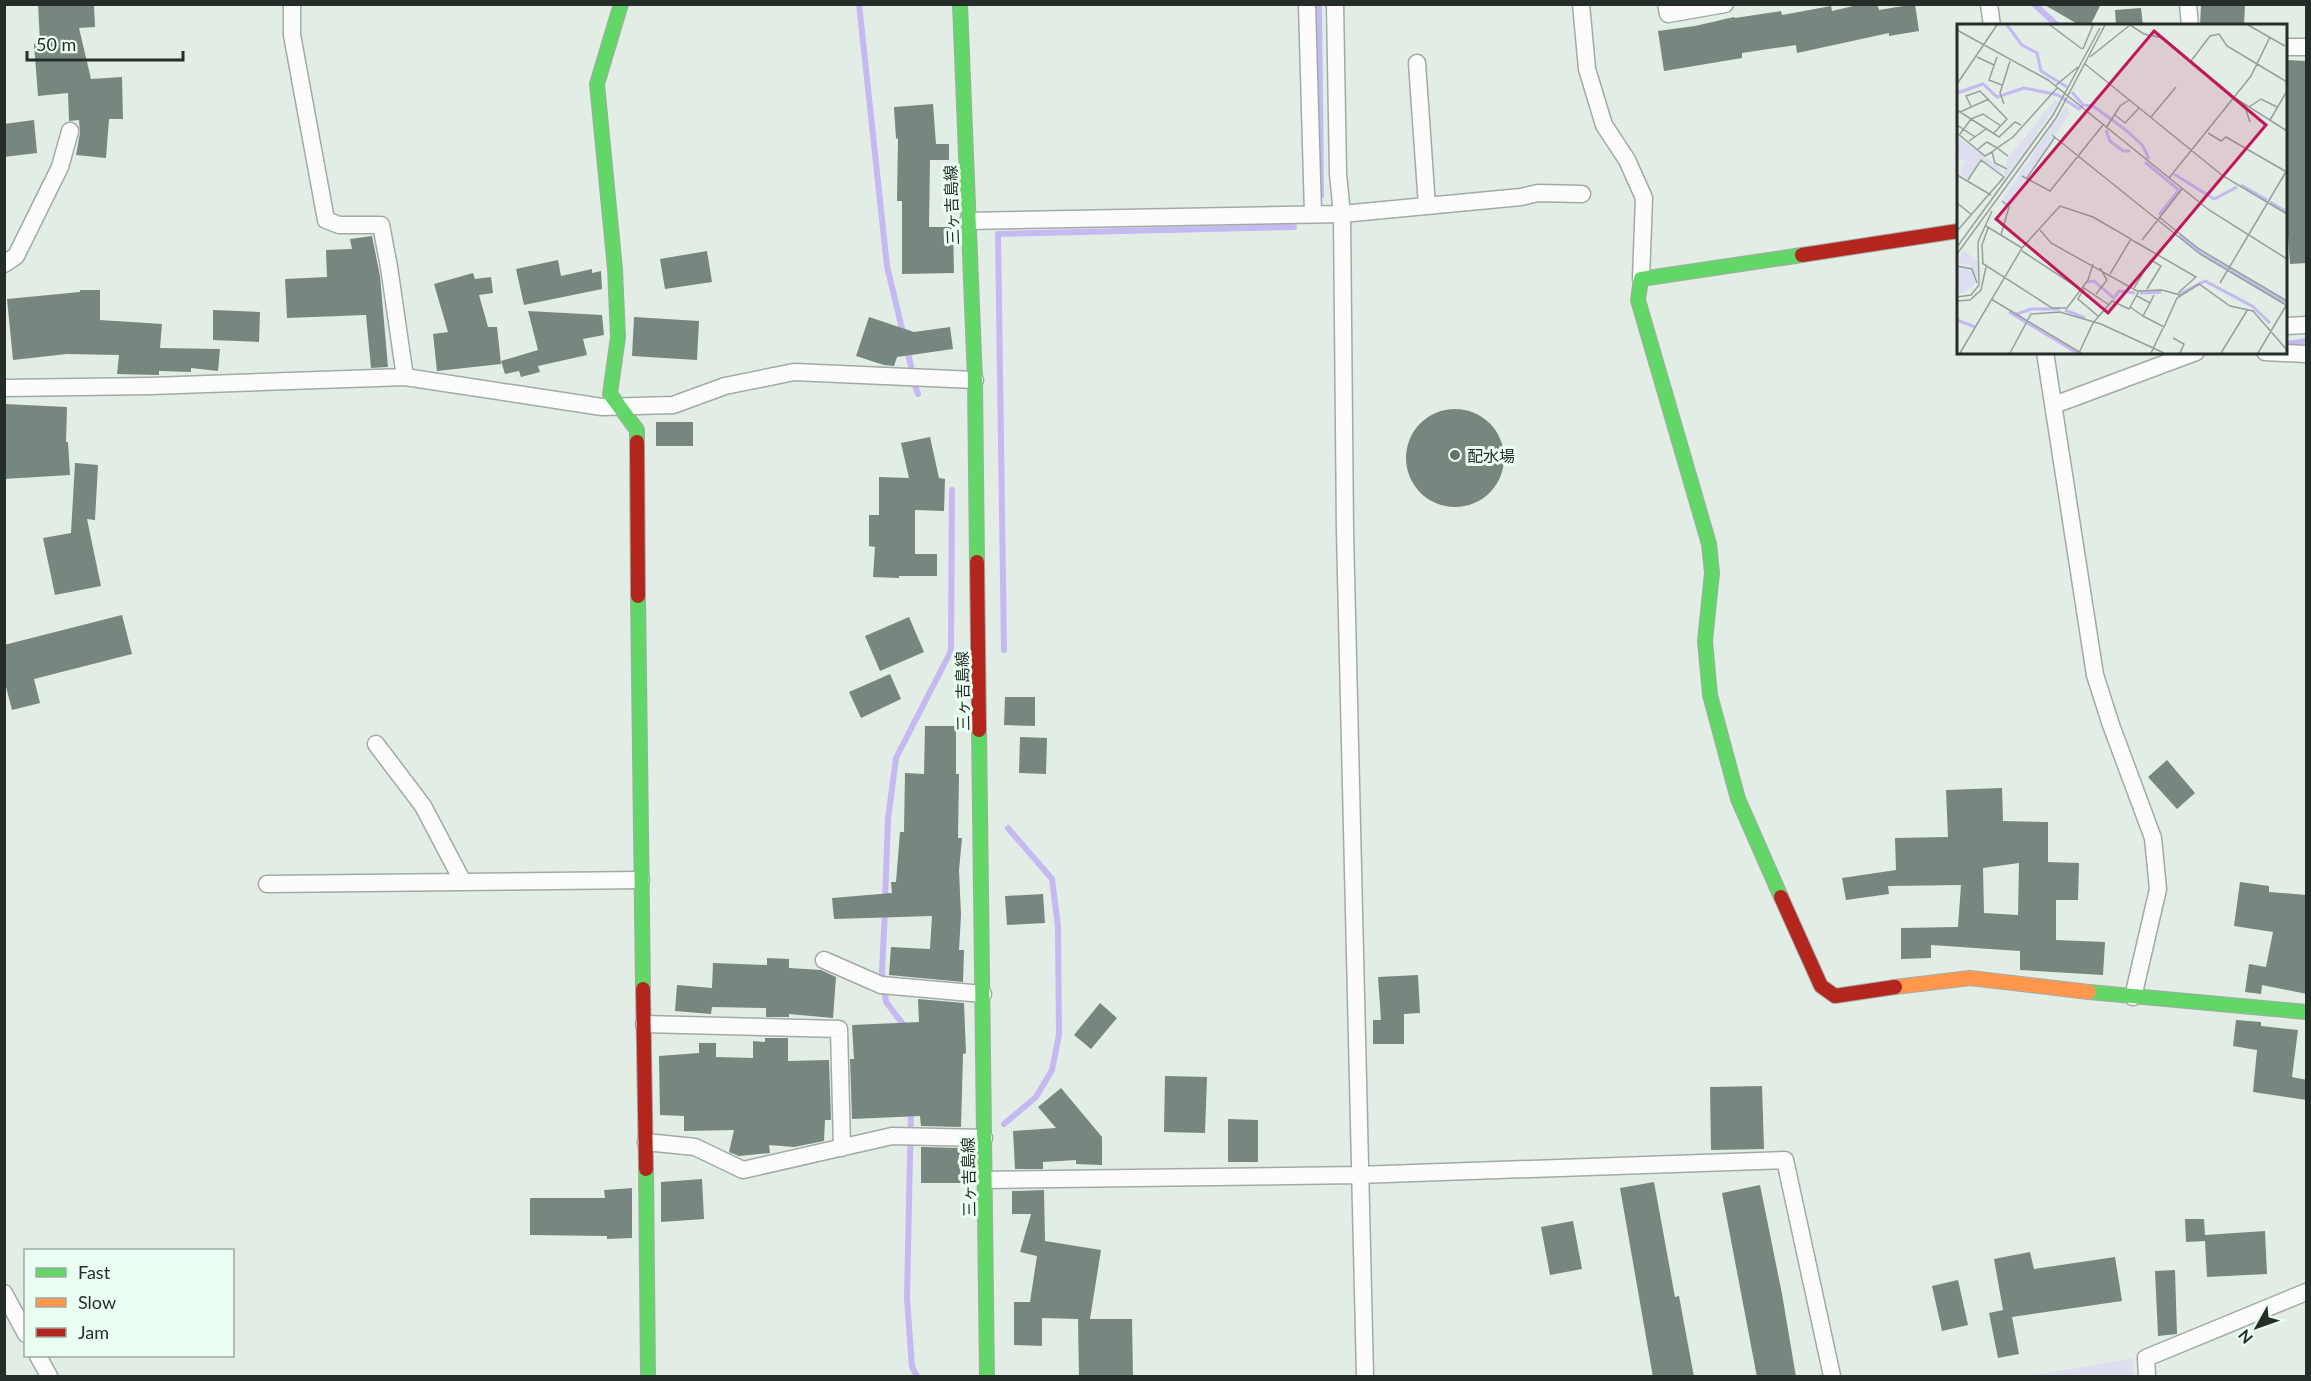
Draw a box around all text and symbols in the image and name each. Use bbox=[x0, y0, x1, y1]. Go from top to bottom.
scale bar bbox=[27, 24, 183, 62]
inset map bbox=[1957, 24, 2287, 354]
text: 50 m bbox=[36, 33, 76, 55]
street label: 三ヶ吉島線 bbox=[940, 165, 962, 245]
place label: 配水場 bbox=[1467, 446, 1515, 465]
marker: 配水場 bbox=[1448, 448, 1462, 462]
street label: 三ヶ吉島線 bbox=[952, 651, 972, 731]
street label: 三ヶ吉島線 bbox=[958, 1137, 978, 1217]
legend bbox=[24, 1249, 234, 1357]
text: Fast bbox=[78, 1261, 111, 1283]
text: Slow bbox=[78, 1291, 116, 1313]
north arrow bbox=[2227, 1297, 2287, 1357]
text: Jam bbox=[78, 1321, 109, 1343]
text: N bbox=[2234, 1326, 2256, 1348]

